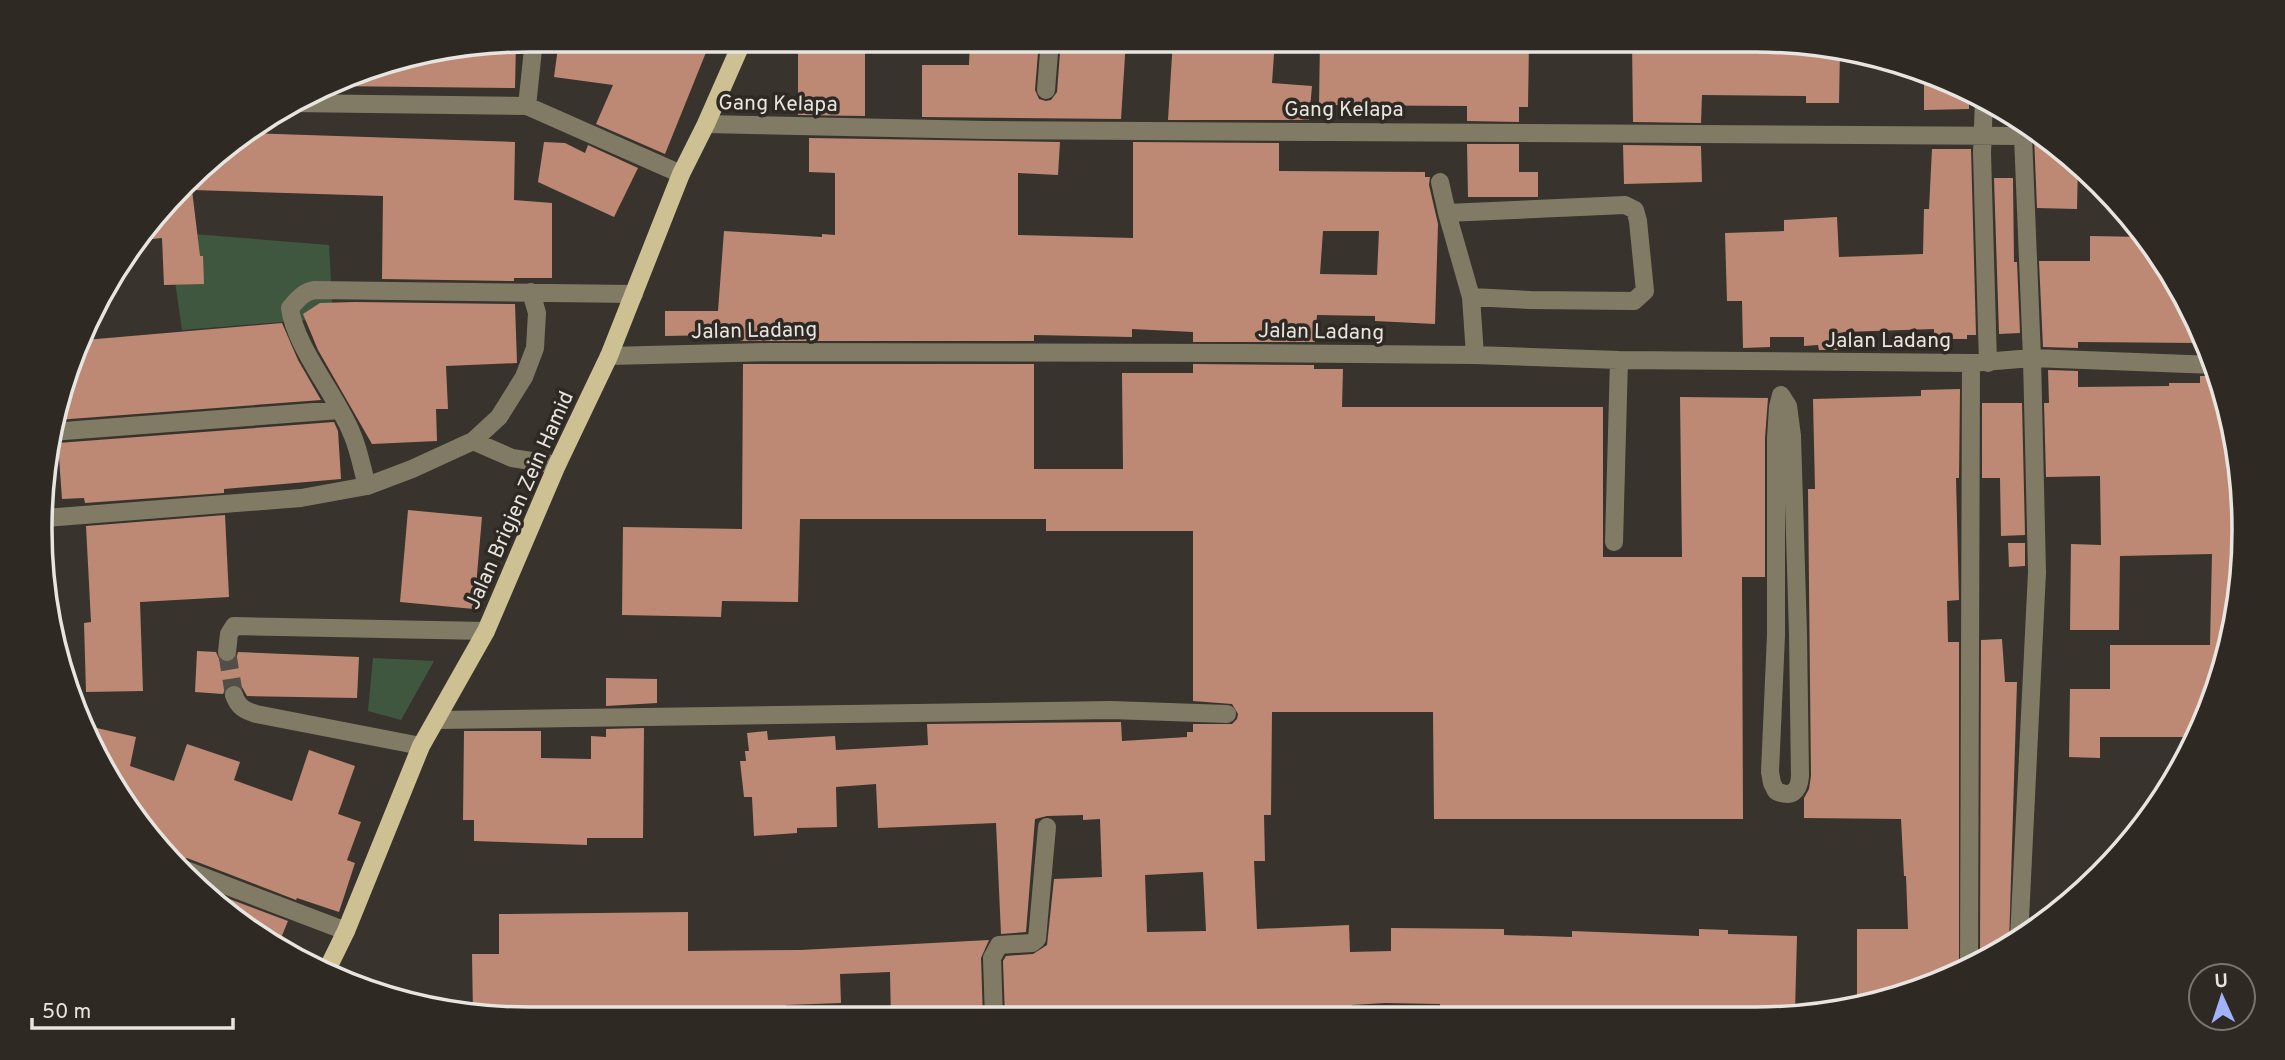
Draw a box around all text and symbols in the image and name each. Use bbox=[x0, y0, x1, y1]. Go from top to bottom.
street label: Gang Kelapa bbox=[718, 90, 838, 119]
street label: Gang Kelapa bbox=[1284, 97, 1404, 124]
street label: Jalan Ladang bbox=[691, 317, 817, 346]
street label: Jalan Ladang bbox=[1258, 318, 1384, 347]
street label: Jalan Ladang bbox=[1825, 328, 1951, 355]
street label: Jalan Brigjen Zein Hamid bbox=[460, 387, 581, 614]
north arrow bbox=[2187, 962, 2257, 1032]
text: U bbox=[2214, 970, 2229, 994]
scale bar bbox=[32, 986, 233, 1030]
text: 50 m bbox=[42, 999, 91, 1026]

